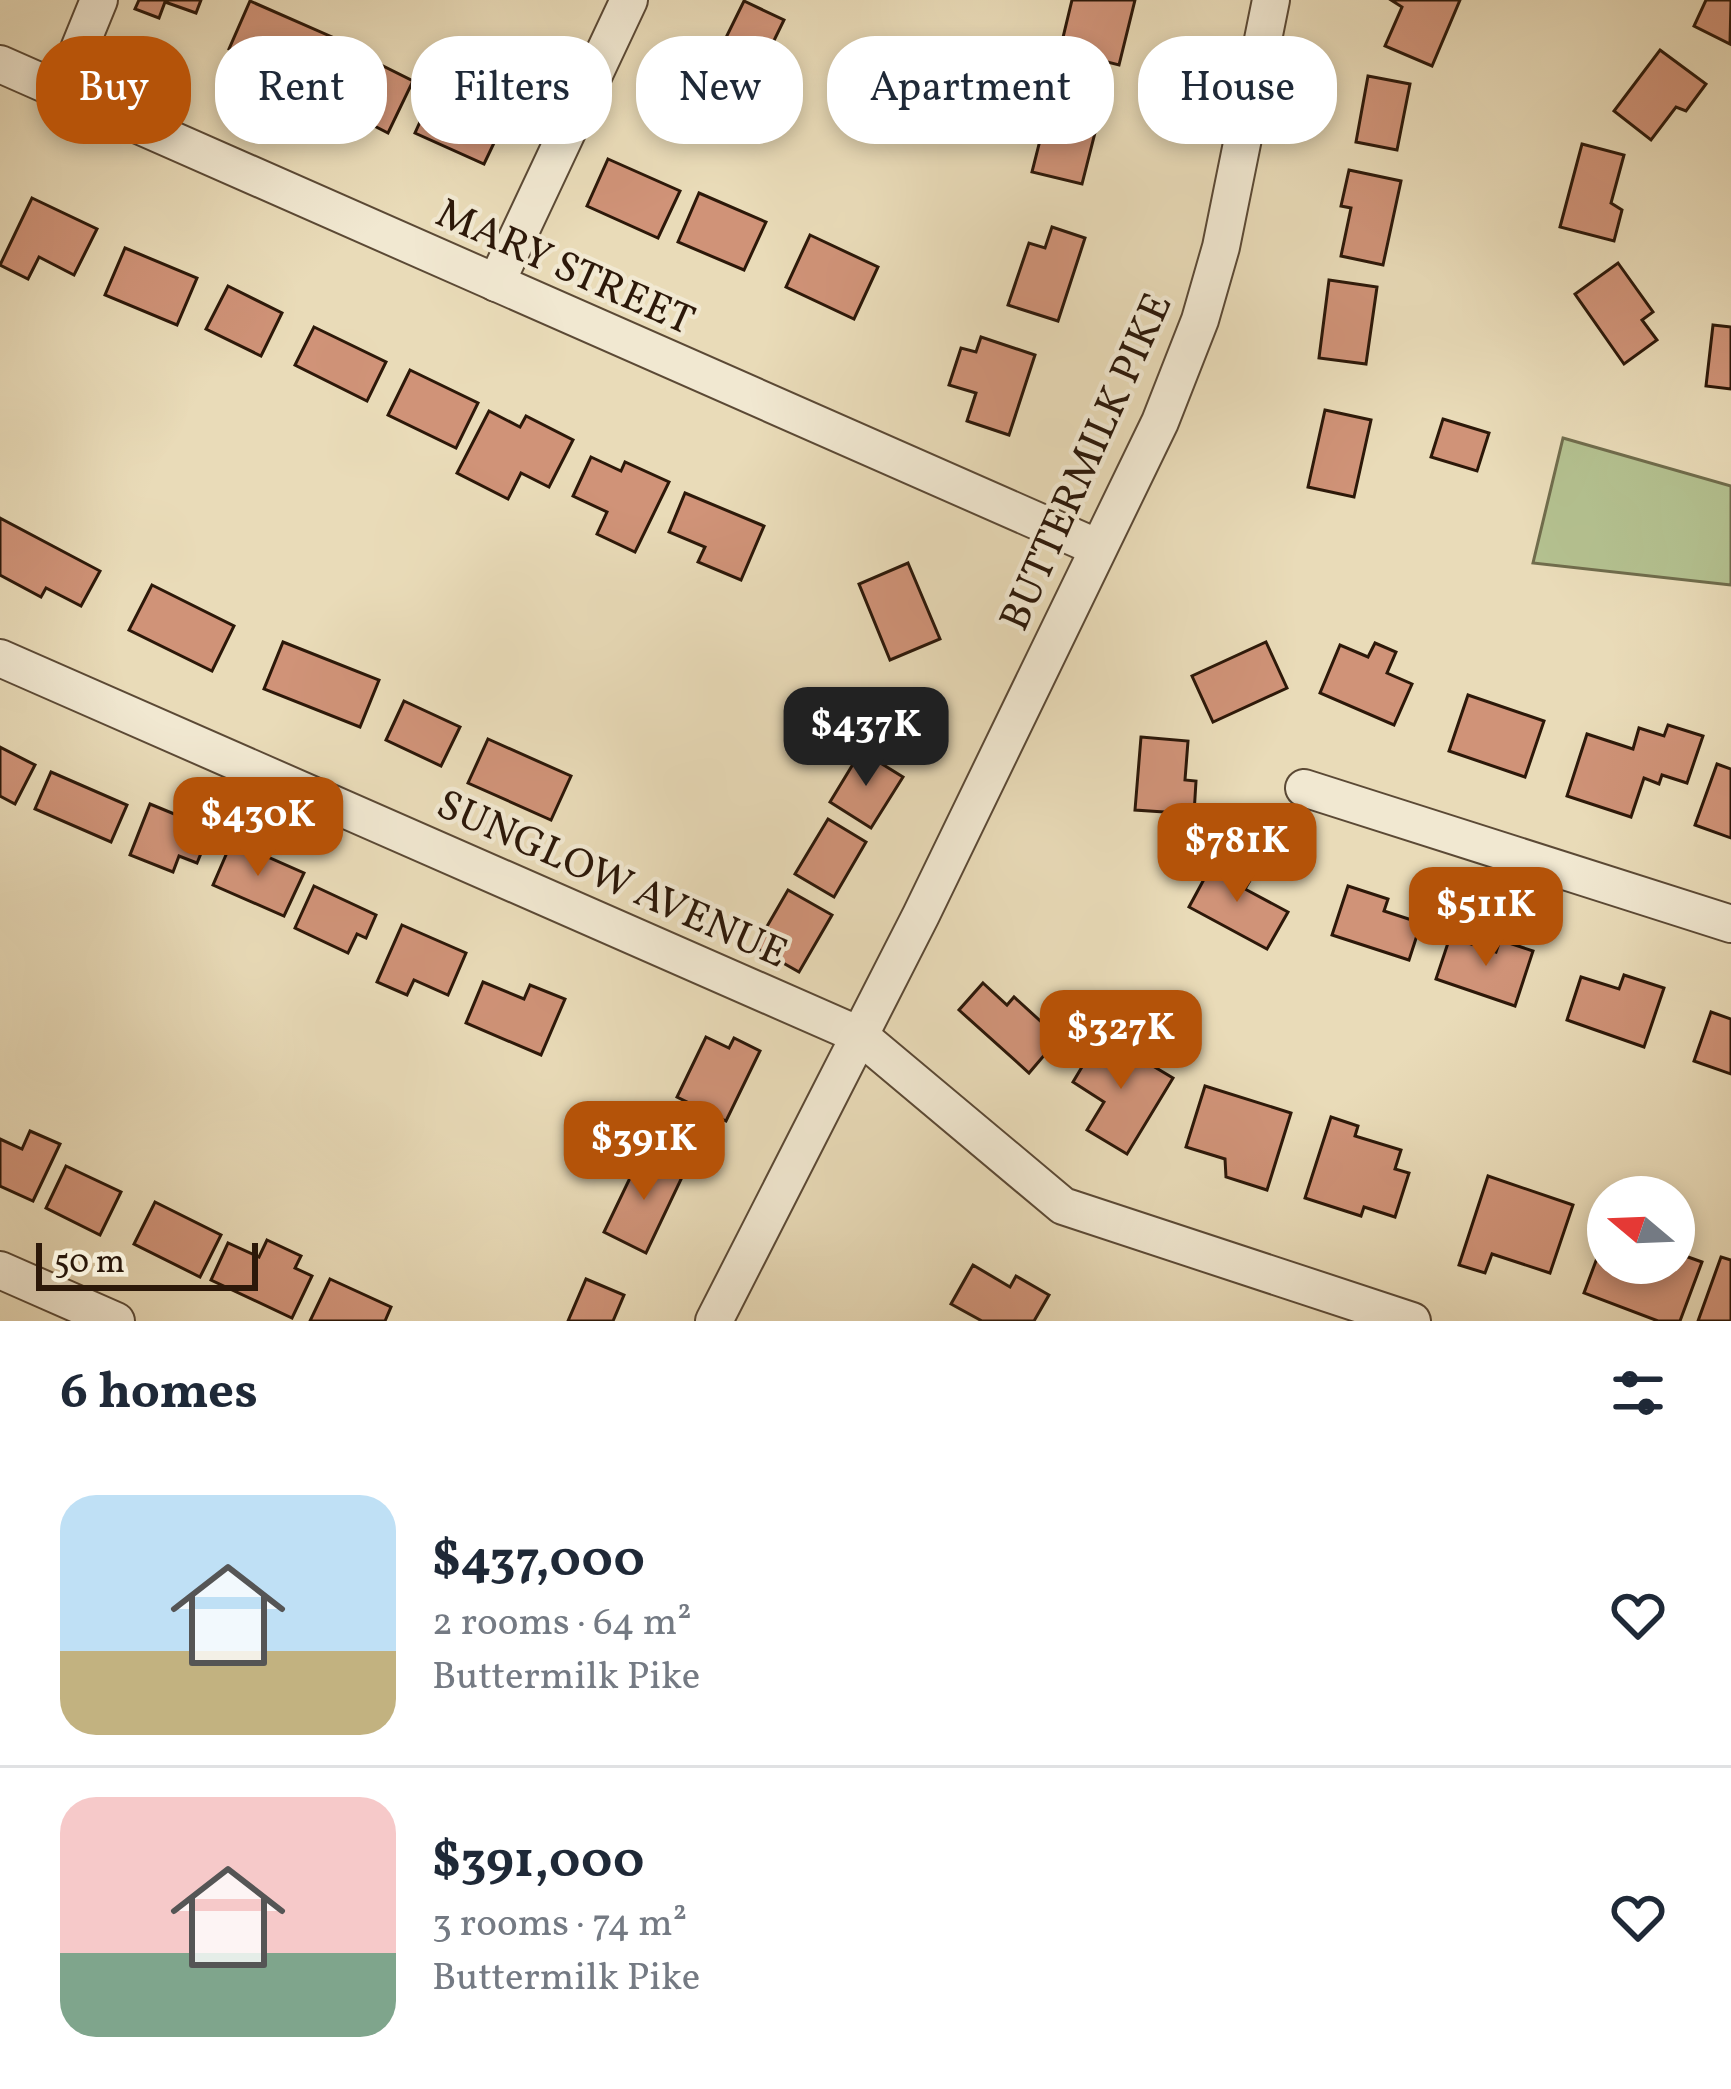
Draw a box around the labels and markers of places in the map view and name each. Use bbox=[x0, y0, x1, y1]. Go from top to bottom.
pin: $437K bbox=[782, 687, 950, 789]
pin: $430K bbox=[174, 777, 342, 879]
pin: $781K bbox=[1153, 803, 1321, 905]
pin: $511K bbox=[1402, 867, 1570, 969]
pin: $327K bbox=[1037, 990, 1205, 1092]
pin: $391K bbox=[560, 1101, 728, 1203]

